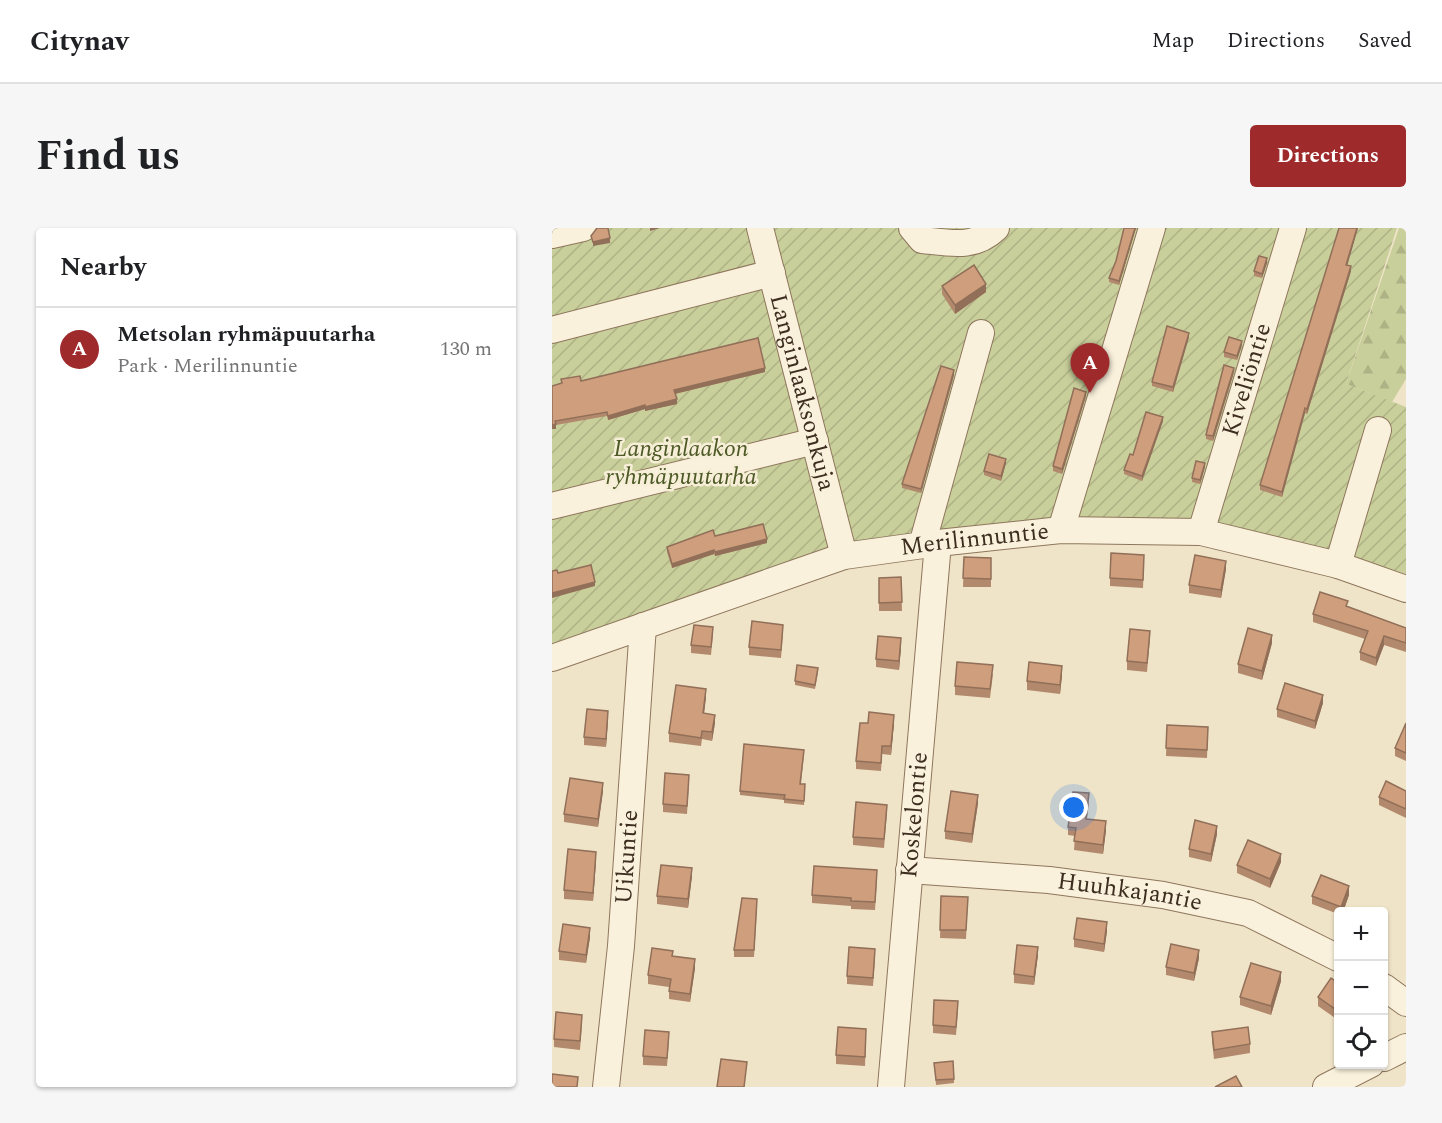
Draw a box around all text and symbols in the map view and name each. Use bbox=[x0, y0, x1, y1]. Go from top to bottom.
text: Citynav bbox=[30, 20, 129, 63]
text: Map bbox=[1152, 25, 1194, 57]
text: Directions bbox=[1227, 25, 1325, 57]
text: Saved bbox=[1358, 25, 1412, 57]
text: Find us bbox=[36, 125, 180, 188]
button: Directions bbox=[1250, 125, 1406, 187]
text: Nearby bbox=[60, 247, 146, 287]
street label: Langinlaaksonkuja bbox=[760, 290, 845, 495]
text: Metsolan ryhmäpuutarha bbox=[117, 318, 375, 351]
street label: Kiveliöntie bbox=[1213, 319, 1281, 441]
text: A bbox=[72, 334, 87, 364]
text: 130 m bbox=[440, 334, 492, 364]
pin: A bbox=[1070, 344, 1110, 393]
text: Park · Merilinnuntie bbox=[117, 351, 298, 381]
park label: Langinlaakon ryhmäpuutarha bbox=[605, 431, 757, 495]
street label: Merilinnuntie bbox=[898, 513, 1051, 566]
street label: Koskelontie bbox=[891, 751, 938, 879]
your location bbox=[1059, 793, 1088, 822]
street label: Uikuntie bbox=[606, 808, 648, 906]
street label: Huuhkajantie bbox=[1055, 863, 1206, 921]
map controls bbox=[1334, 907, 1388, 1069]
button: + bbox=[1334, 907, 1388, 961]
button: − bbox=[1334, 961, 1388, 1015]
button: locate bbox=[1334, 1015, 1388, 1069]

